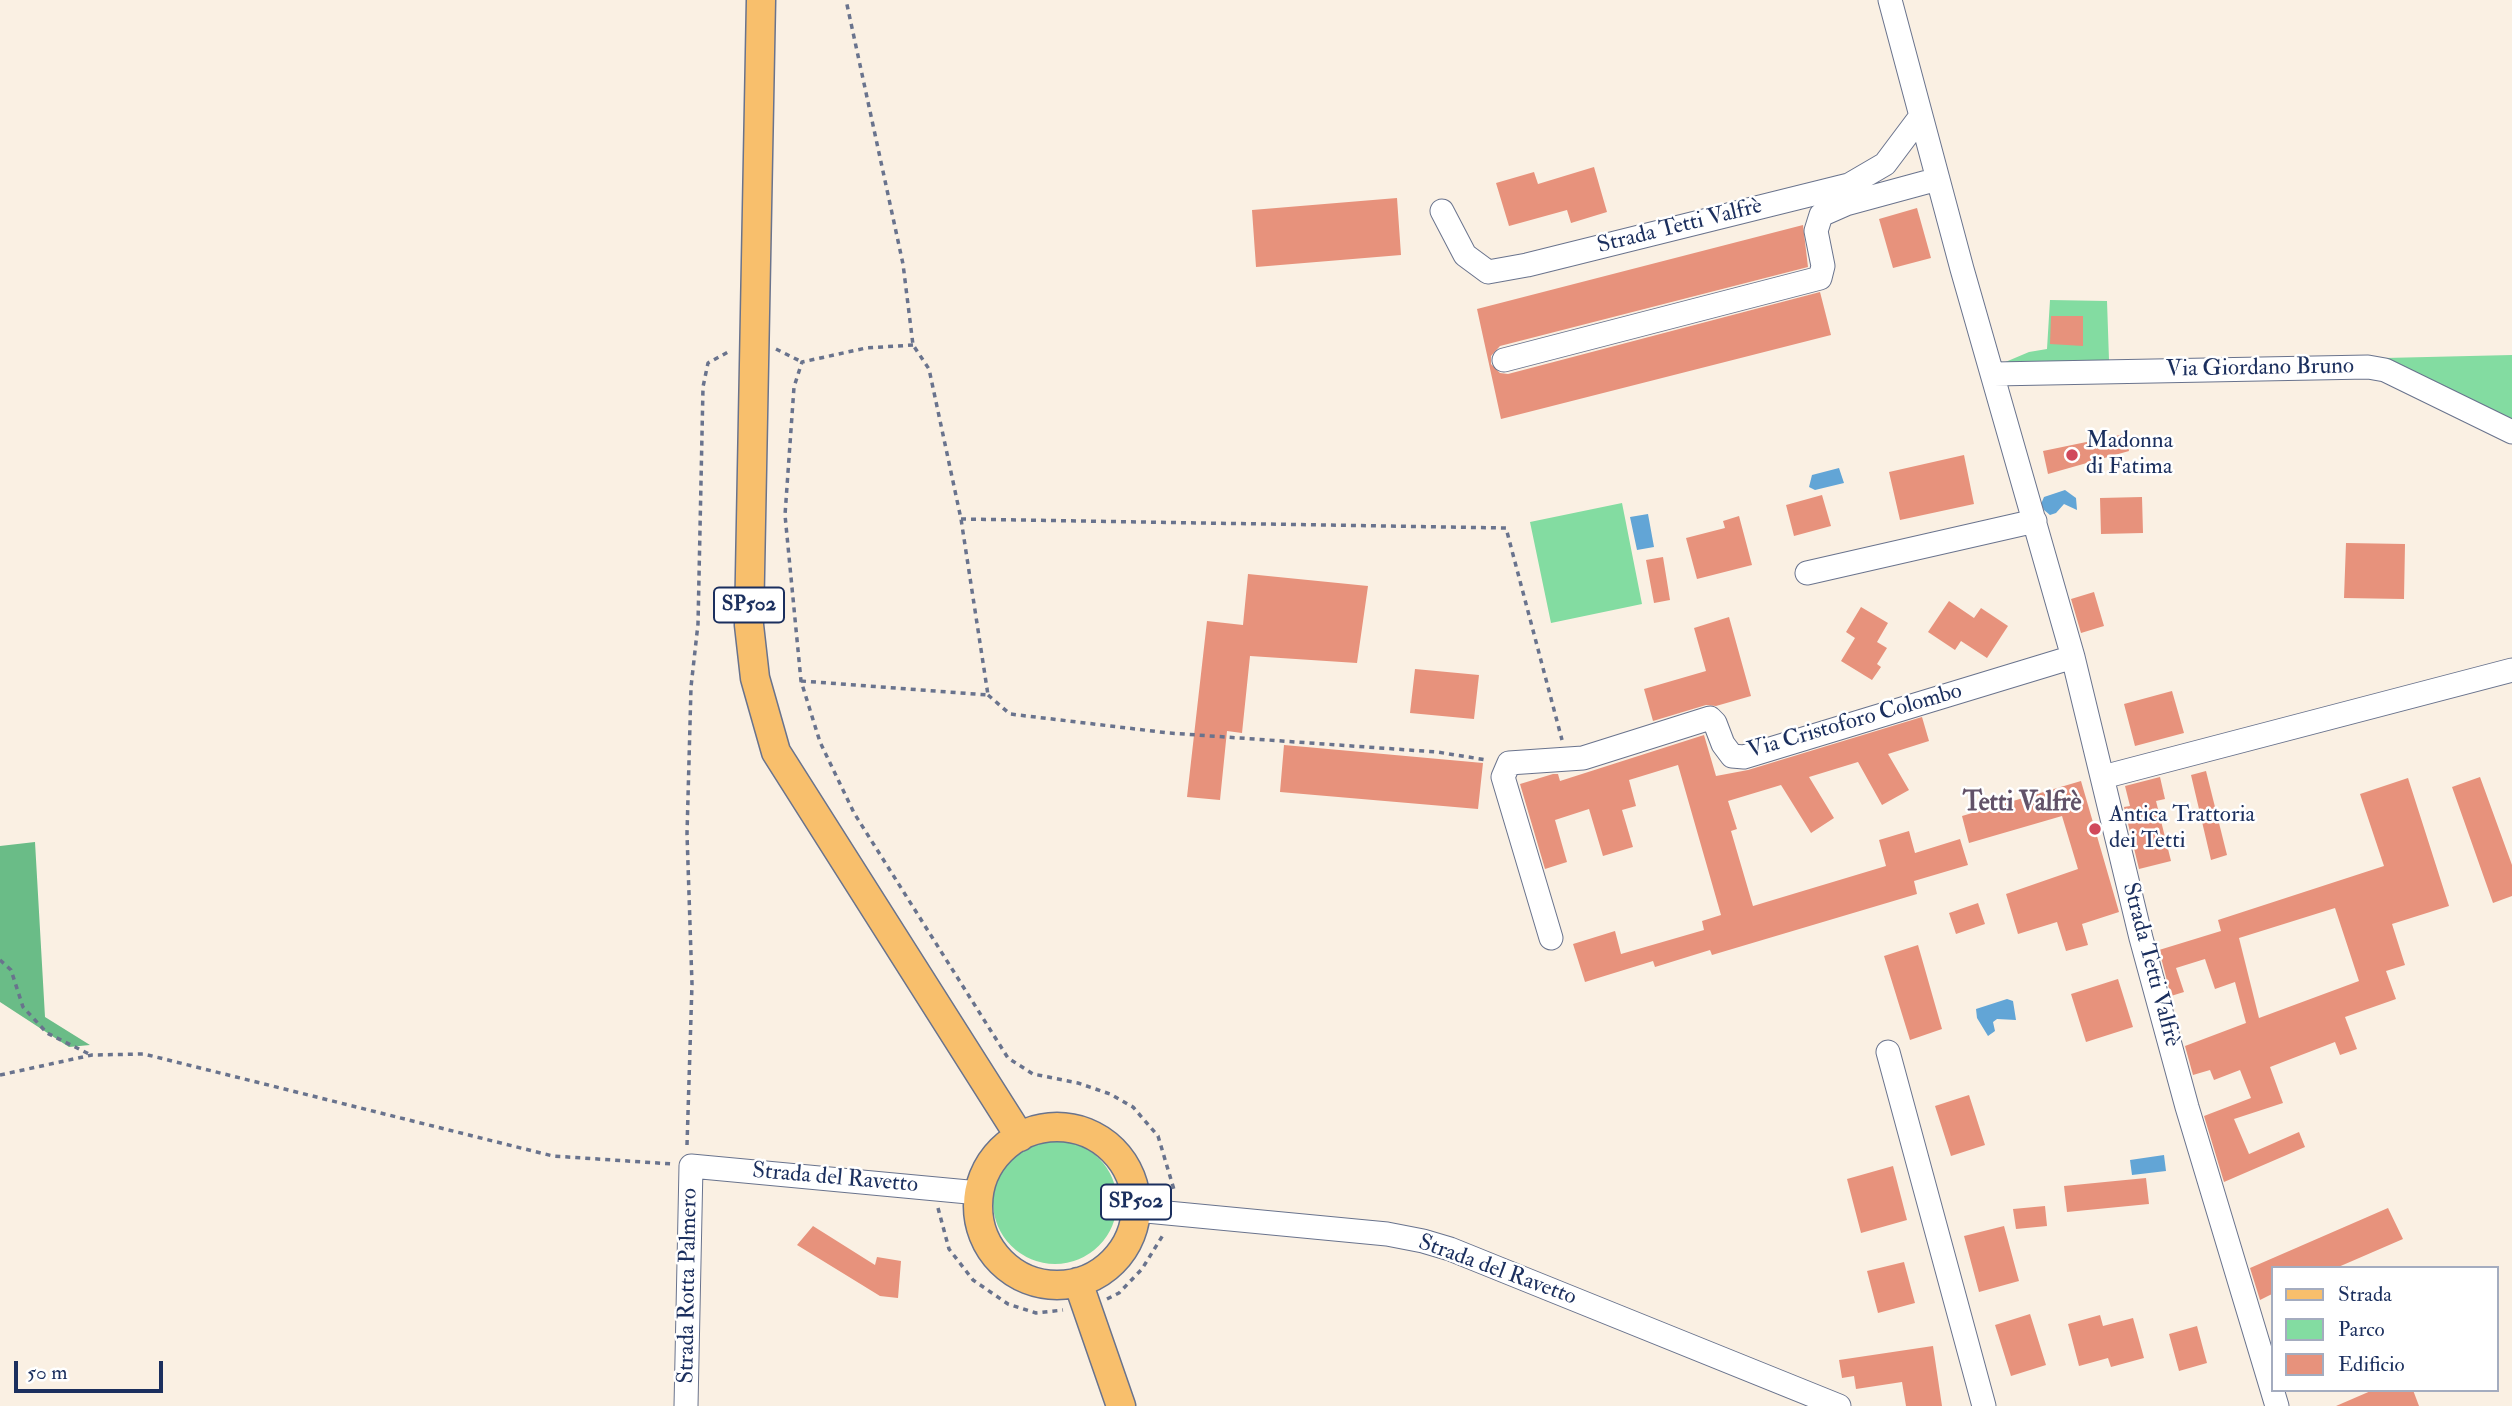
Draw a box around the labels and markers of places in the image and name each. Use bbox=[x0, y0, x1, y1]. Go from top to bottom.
place label: Madonna di Fatima bbox=[2086, 428, 2173, 482]
marker: Madonna di Fatima bbox=[2064, 447, 2080, 463]
place label: Antica Trattoria dei Tetti bbox=[2109, 802, 2255, 856]
marker: Antica Trattoria dei Tetti bbox=[2087, 821, 2103, 837]

